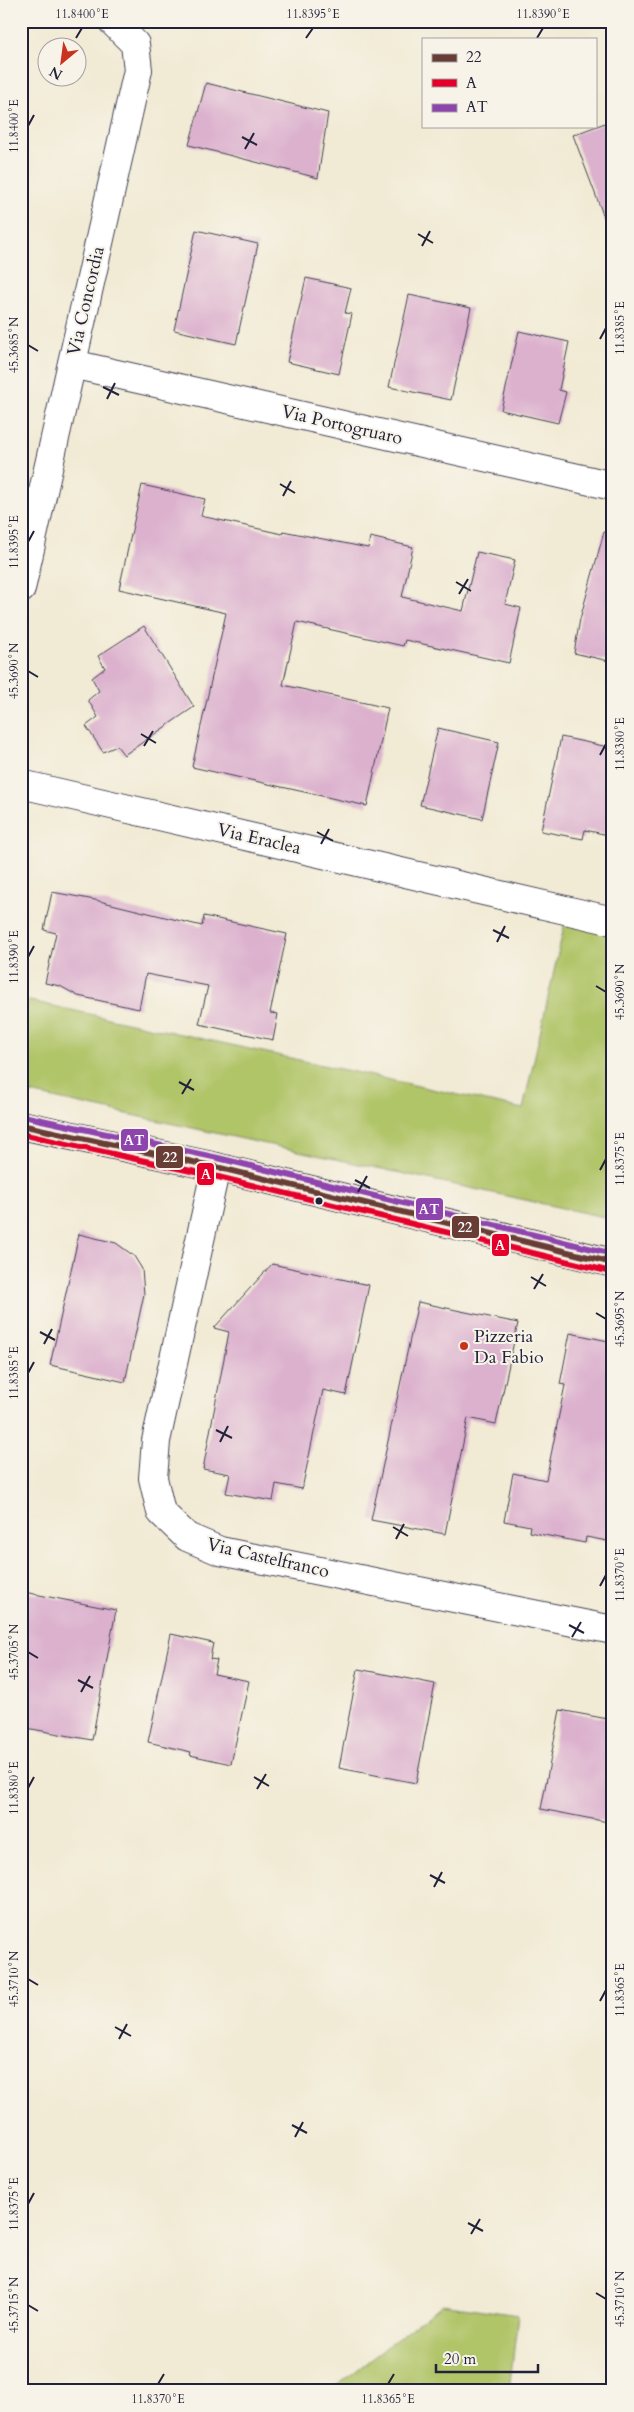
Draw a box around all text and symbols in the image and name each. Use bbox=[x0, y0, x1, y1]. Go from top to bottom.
text: 11.8400°E bbox=[55, 6, 109, 22]
text: 11.8395°E bbox=[286, 6, 340, 22]
text: 11.8390°E bbox=[516, 6, 570, 22]
north arrow bbox=[38, 38, 88, 88]
legend bbox=[422, 38, 596, 128]
text: 22 bbox=[466, 47, 482, 67]
text: N bbox=[46, 62, 66, 84]
text: A bbox=[466, 73, 477, 93]
text: AT bbox=[466, 97, 488, 117]
text: 11.8400°E bbox=[6, 99, 22, 153]
street label: Via Concordia bbox=[61, 244, 111, 358]
text: 11.8385°E bbox=[612, 301, 628, 355]
text: 45.3685°N bbox=[6, 316, 22, 373]
street label: Via Portogruaro bbox=[279, 399, 405, 451]
text: 11.8395°E bbox=[6, 515, 22, 569]
text: 45.3690°N bbox=[6, 642, 22, 699]
text: 11.8380°E bbox=[612, 717, 628, 771]
street label: Via Eraclea bbox=[215, 817, 303, 861]
text: 11.8390°E bbox=[6, 930, 22, 984]
text: 45.3690°N bbox=[612, 963, 628, 1020]
line badge: AT bbox=[120, 1128, 149, 1152]
text: AT bbox=[124, 1131, 144, 1150]
text: 11.8375°E bbox=[612, 1132, 628, 1186]
line badge: 22 bbox=[155, 1145, 184, 1169]
text: 22 bbox=[163, 1148, 177, 1167]
line badge: A bbox=[196, 1162, 215, 1186]
text: A bbox=[201, 1165, 212, 1184]
unlabelled marker bbox=[314, 1196, 324, 1206]
line badge: AT bbox=[415, 1197, 444, 1221]
text: AT bbox=[419, 1200, 439, 1219]
line badge: 22 bbox=[451, 1215, 480, 1239]
text: 22 bbox=[458, 1218, 472, 1237]
line badge: A bbox=[491, 1233, 510, 1257]
text: A bbox=[495, 1236, 506, 1255]
text: 45.3695°N bbox=[612, 1290, 628, 1347]
place label: Pizzeria Da Fabio bbox=[474, 1324, 544, 1370]
marker: Pizzeria Da Fabio bbox=[458, 1340, 470, 1352]
text: 11.8385°E bbox=[6, 1346, 22, 1400]
street label: Via Castelfranco bbox=[204, 1532, 332, 1584]
text: 11.8370°E bbox=[612, 1548, 628, 1602]
text: 45.3705°N bbox=[6, 1623, 22, 1680]
text: 11.8380°E bbox=[6, 1761, 22, 1815]
text: 45.3710°N bbox=[6, 1950, 22, 2007]
text: 11.8365°E bbox=[612, 1963, 628, 2017]
text: 11.8375°E bbox=[6, 2177, 22, 2231]
text: 45.3710°N bbox=[612, 2270, 628, 2327]
text: 45.3715°N bbox=[6, 2276, 22, 2333]
scale bar bbox=[436, 2342, 539, 2374]
text: 20 m bbox=[444, 2349, 476, 2369]
text: 11.8370°E bbox=[131, 2391, 185, 2407]
text: 11.8365°E bbox=[361, 2391, 415, 2407]

